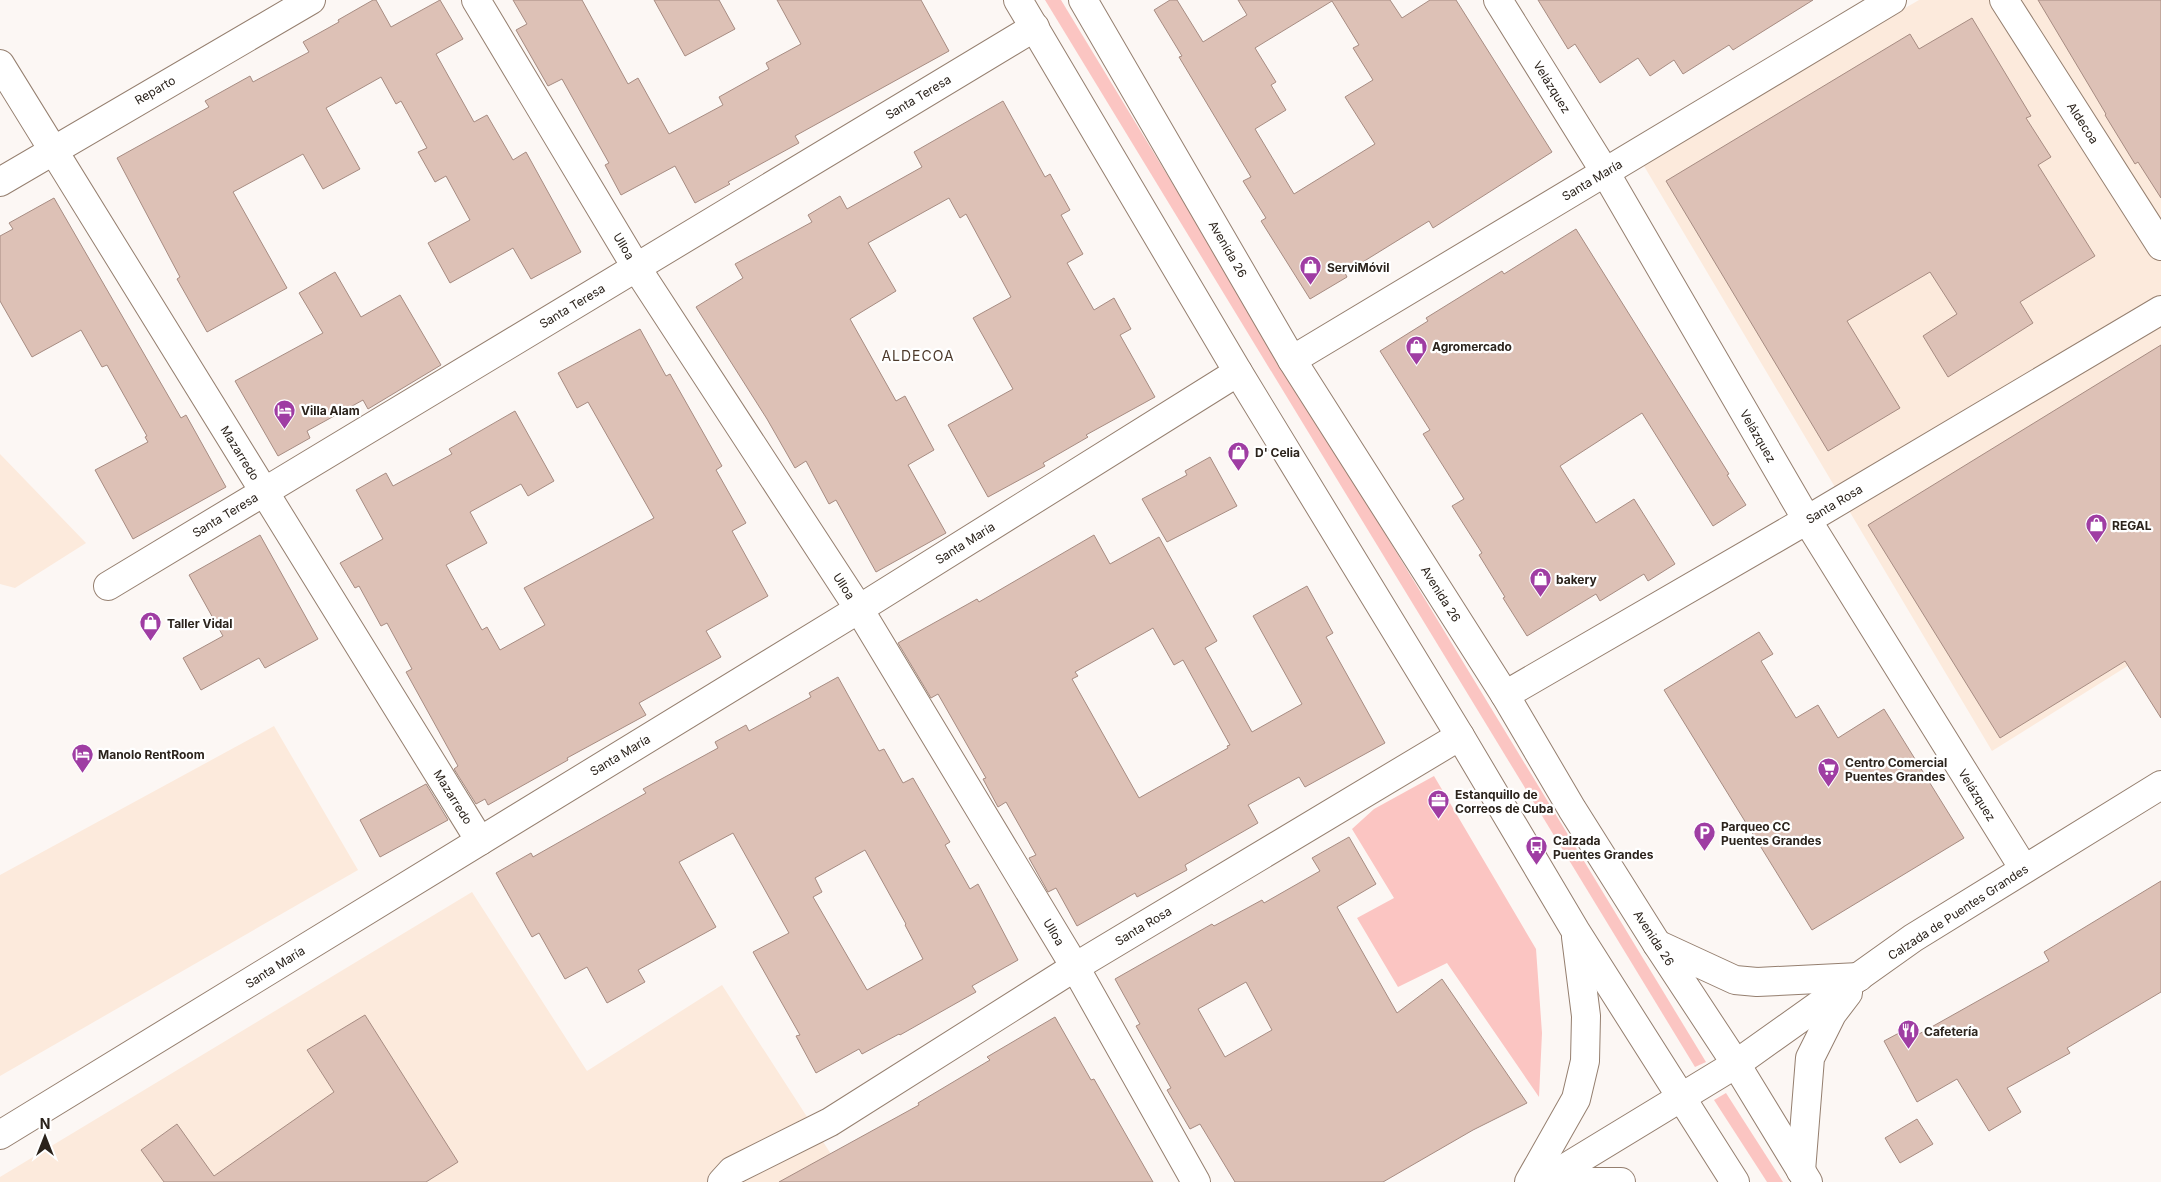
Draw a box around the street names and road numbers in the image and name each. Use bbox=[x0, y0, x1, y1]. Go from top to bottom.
street label: Velázquez bbox=[1530, 58, 1574, 116]
street label: Reparto bbox=[132, 72, 178, 108]
street label: Santa Teresa bbox=[882, 72, 954, 122]
street label: Aldecoa bbox=[2064, 99, 2102, 147]
street label: Santa María bbox=[1559, 156, 1625, 204]
street label: Avenida 26 bbox=[1206, 218, 1250, 280]
street label: Ulloa bbox=[610, 230, 638, 262]
street label: Santa Teresa bbox=[536, 281, 608, 331]
street label: Velázquez bbox=[1737, 407, 1779, 465]
street label: Mazarredo bbox=[217, 423, 263, 483]
street label: Santa Rosa bbox=[1803, 481, 1865, 527]
street label: Santa Teresa bbox=[189, 490, 261, 540]
street label: Santa María bbox=[932, 519, 998, 567]
street label: Avenida 26 bbox=[1418, 563, 1464, 625]
street label: Ulloa bbox=[830, 570, 858, 602]
street label: Santa María bbox=[587, 731, 653, 779]
street label: Velázquez bbox=[1955, 766, 1999, 824]
street label: Mazarredo bbox=[430, 767, 476, 827]
street label: Calzada de Puentes Grandes bbox=[1885, 861, 2031, 963]
street label: Santa Rosa bbox=[1112, 903, 1174, 949]
street label: Avenida 26 bbox=[1631, 907, 1677, 969]
street label: Ulloa bbox=[1040, 916, 1068, 948]
street label: Santa María bbox=[242, 943, 308, 991]

